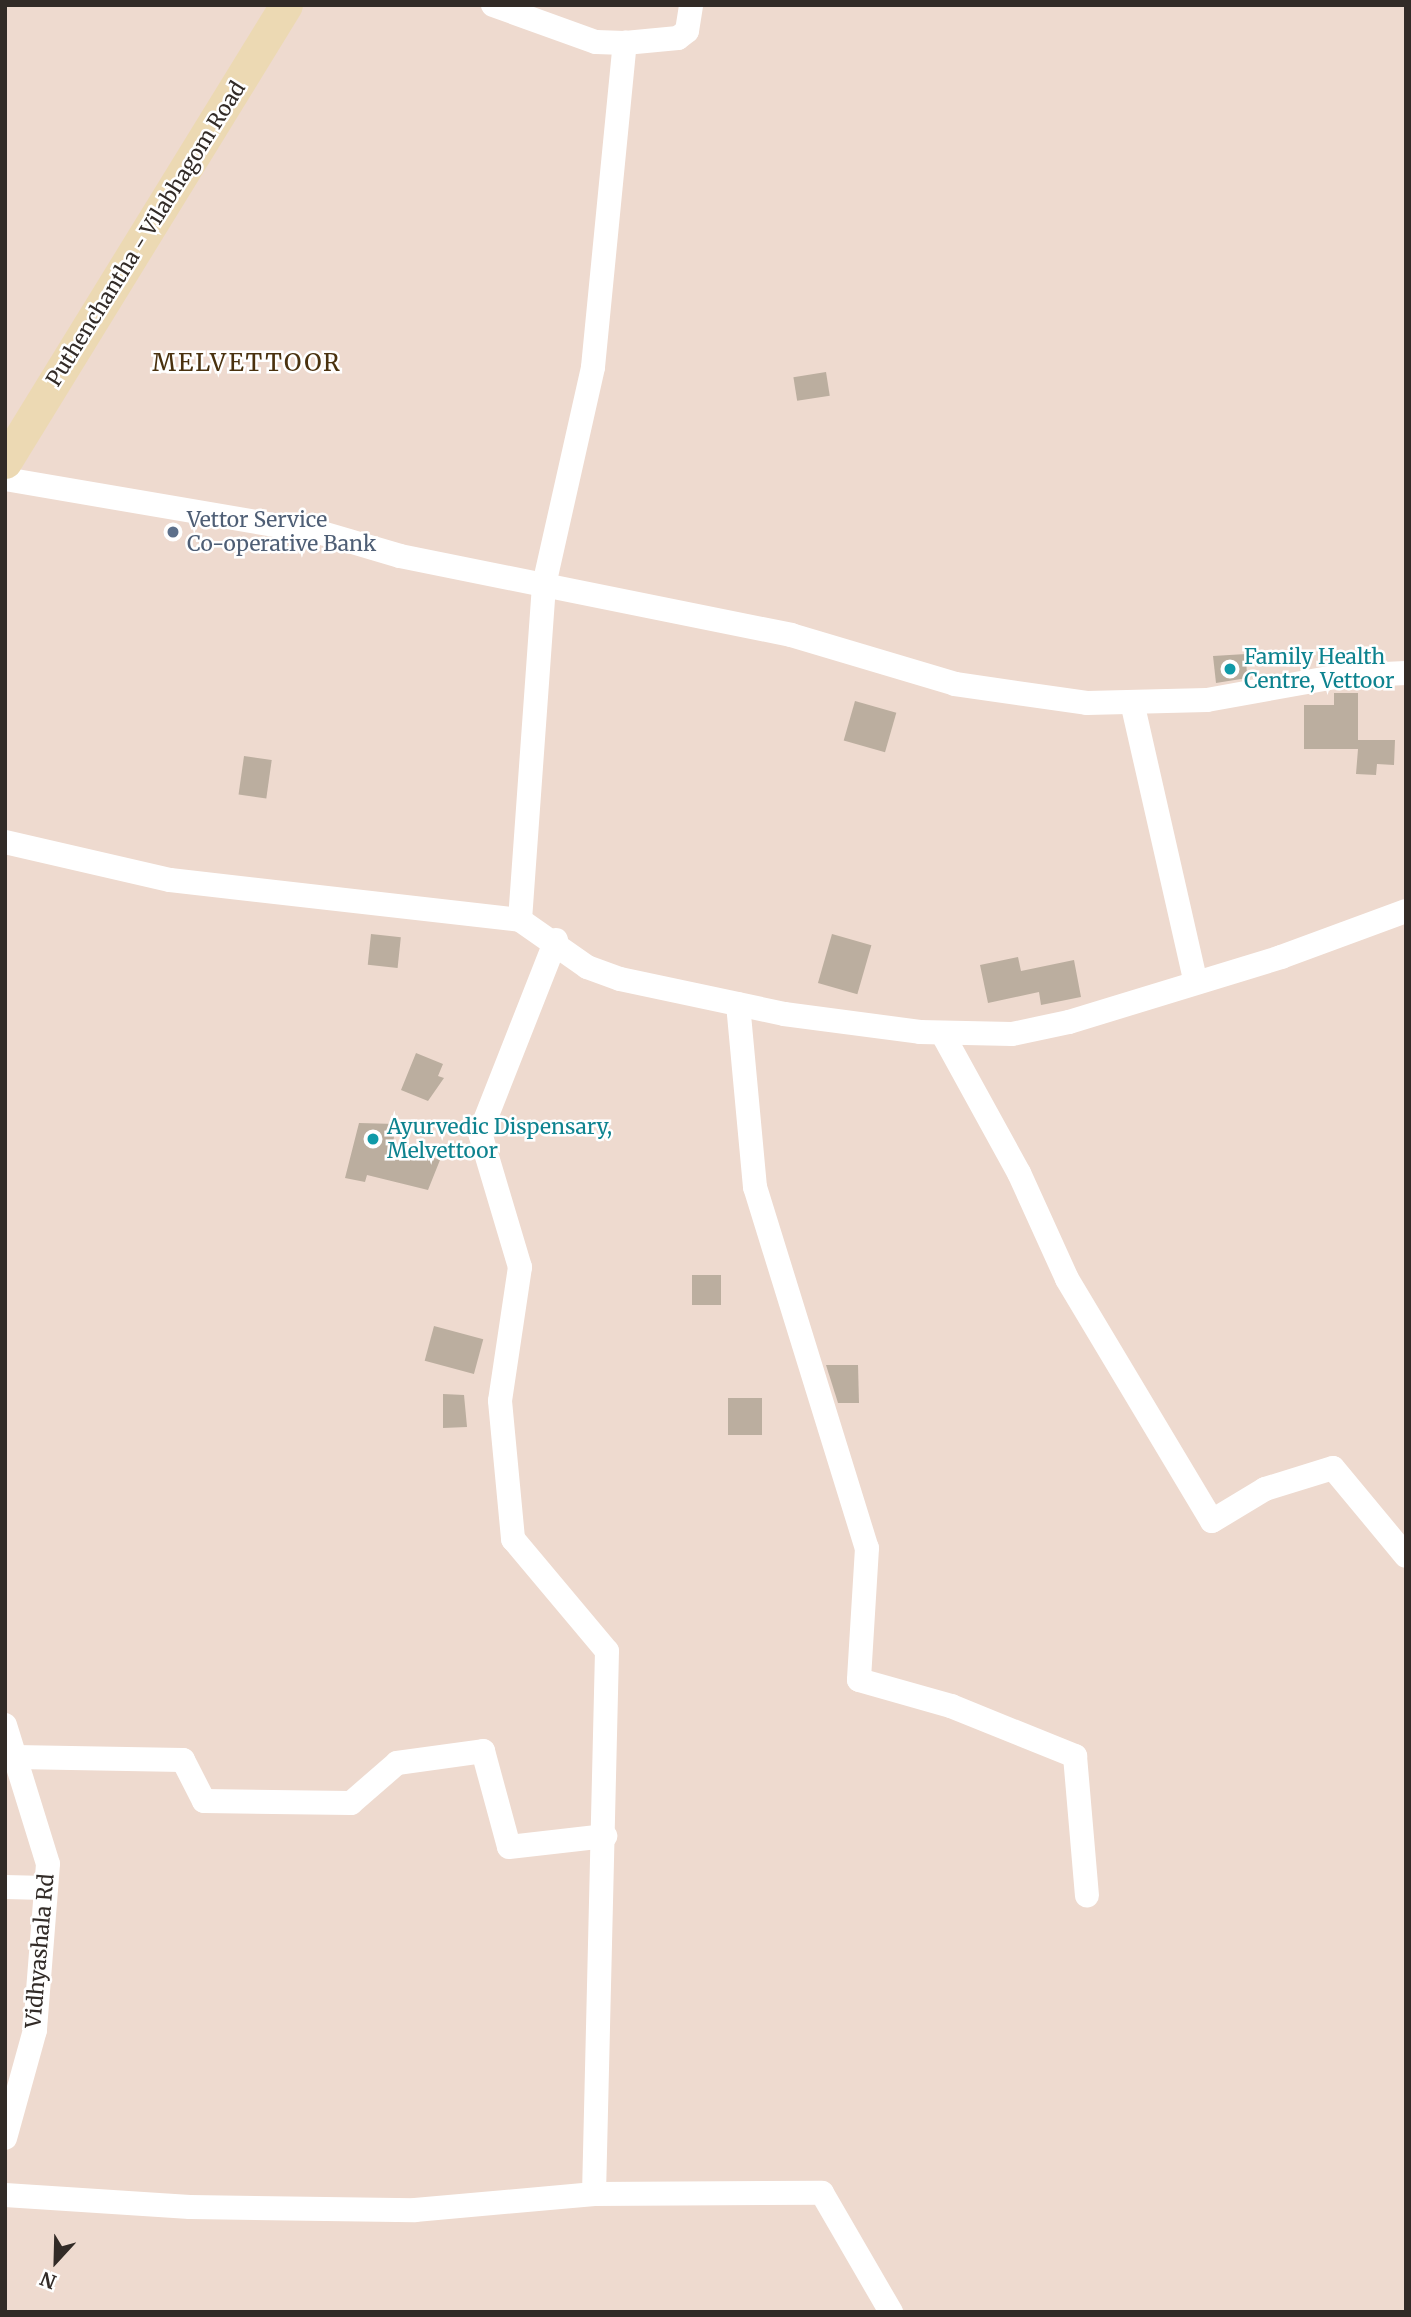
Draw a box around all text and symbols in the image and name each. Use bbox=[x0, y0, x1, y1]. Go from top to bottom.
street label: Puthenchantha - Vilabhagom Road bbox=[41, 77, 251, 391]
district label: MELVETTOOR bbox=[153, 349, 341, 377]
place label: Vettor Service Co-operative Bank bbox=[187, 507, 376, 557]
marker: Vettor Service Co-operative Bank bbox=[165, 524, 181, 540]
place label: Family Health Centre, Vettoor bbox=[1244, 644, 1394, 694]
marker: Family Health Centre, Vettoor bbox=[1222, 661, 1238, 677]
place label: Ayurvedic Dispensary, Melvettoor bbox=[387, 1114, 612, 1164]
marker: Ayurvedic Dispensary, Melvettoor bbox=[365, 1131, 381, 1147]
street label: Vidhyashala Rd bbox=[21, 1873, 59, 2029]
north arrow bbox=[21, 2226, 91, 2296]
text: N bbox=[37, 2267, 60, 2294]

